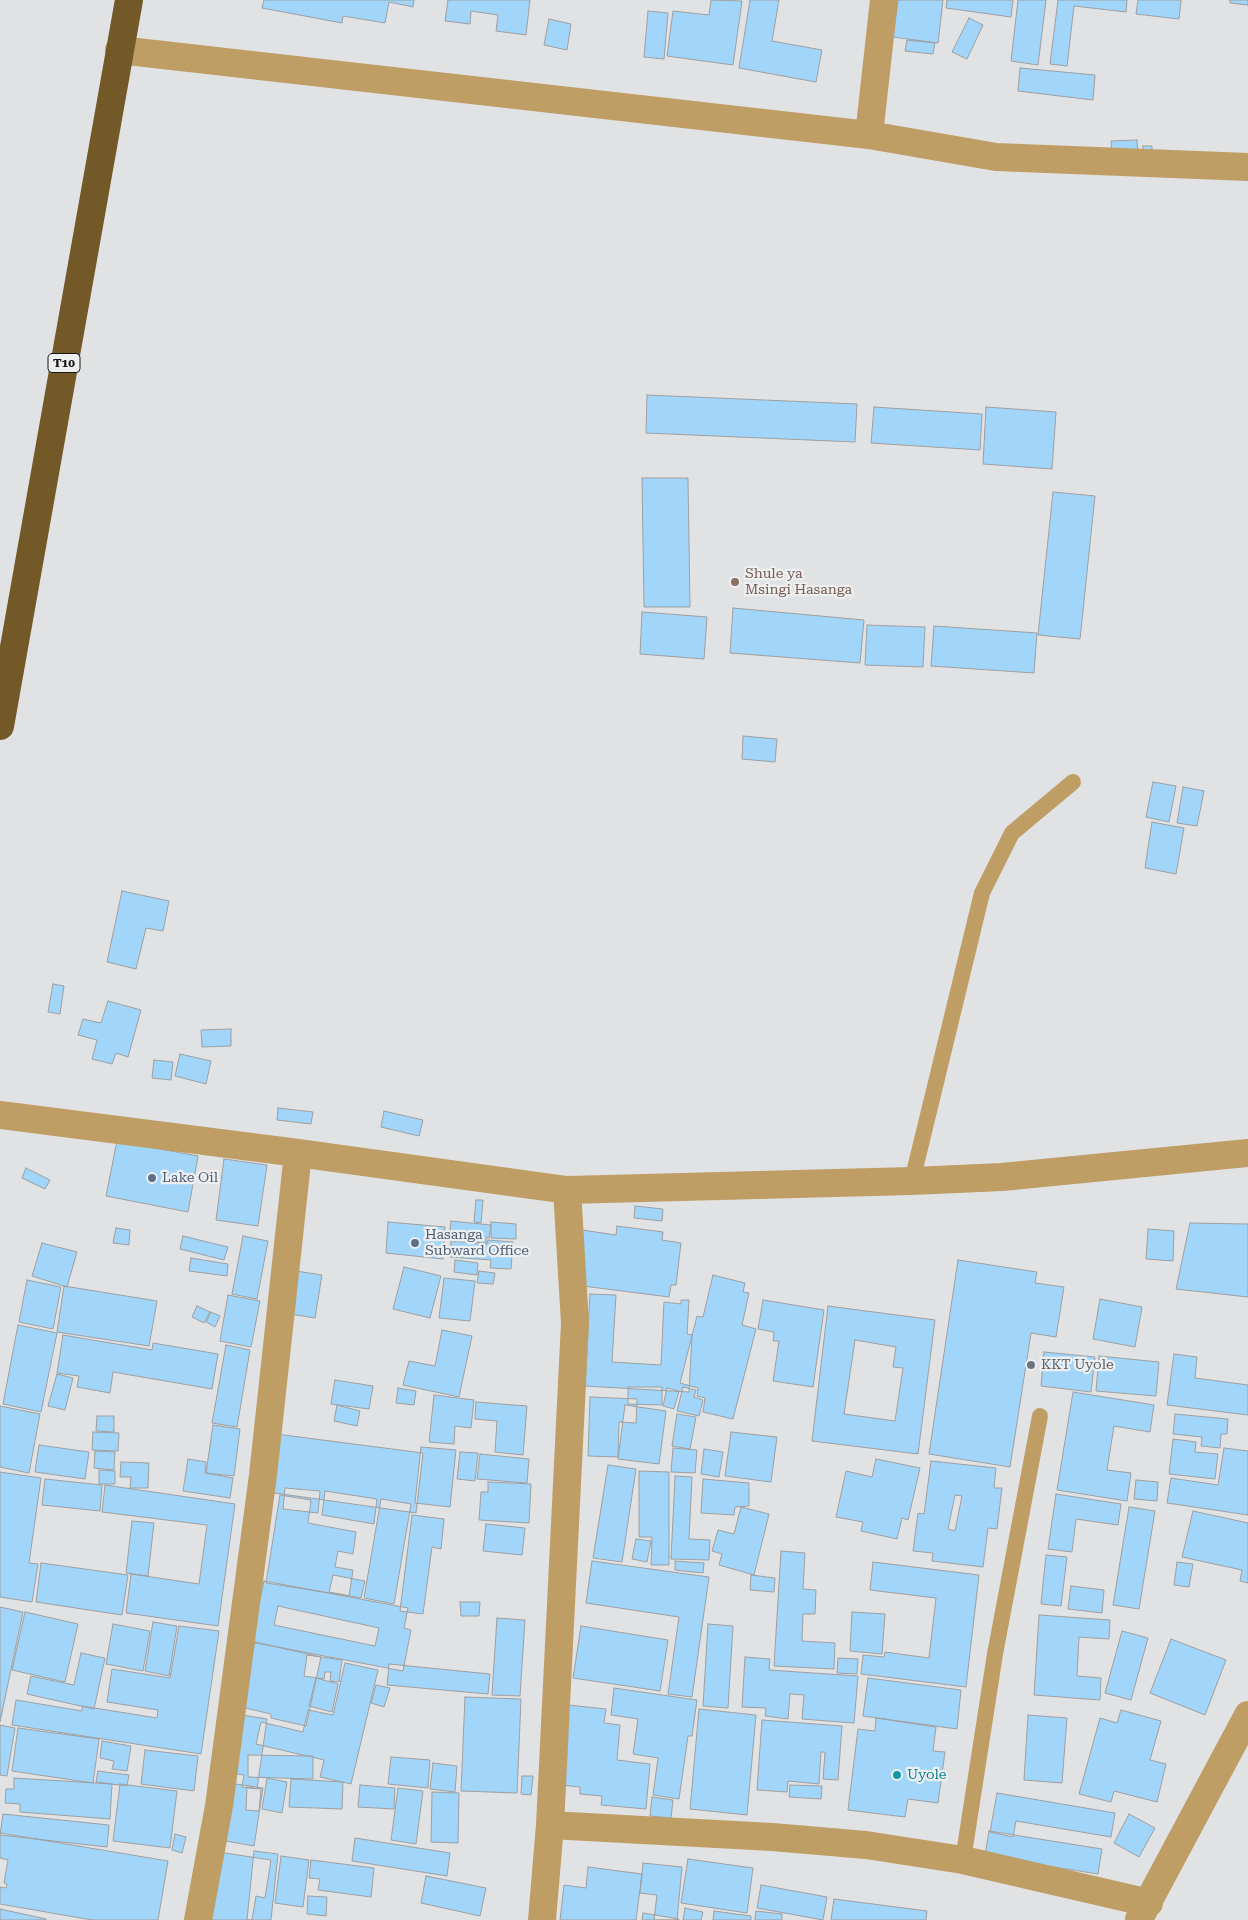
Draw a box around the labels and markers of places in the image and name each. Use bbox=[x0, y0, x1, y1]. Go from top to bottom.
place label: Shule ya Msingi Hasanga bbox=[745, 566, 852, 598]
marker: Shule ya Msingi Hasanga bbox=[729, 576, 741, 588]
place label: Lake Oil bbox=[162, 1170, 218, 1186]
marker: Lake Oil bbox=[146, 1172, 158, 1184]
place label: Hasanga Subward Office bbox=[425, 1227, 529, 1260]
marker: Hasanga Subward Office bbox=[409, 1237, 421, 1249]
place label: KKT Uyole bbox=[1041, 1357, 1114, 1373]
marker: KKT Uyole bbox=[1025, 1359, 1037, 1371]
place label: Uyole bbox=[907, 1767, 947, 1783]
marker: Uyole bbox=[891, 1769, 903, 1781]

